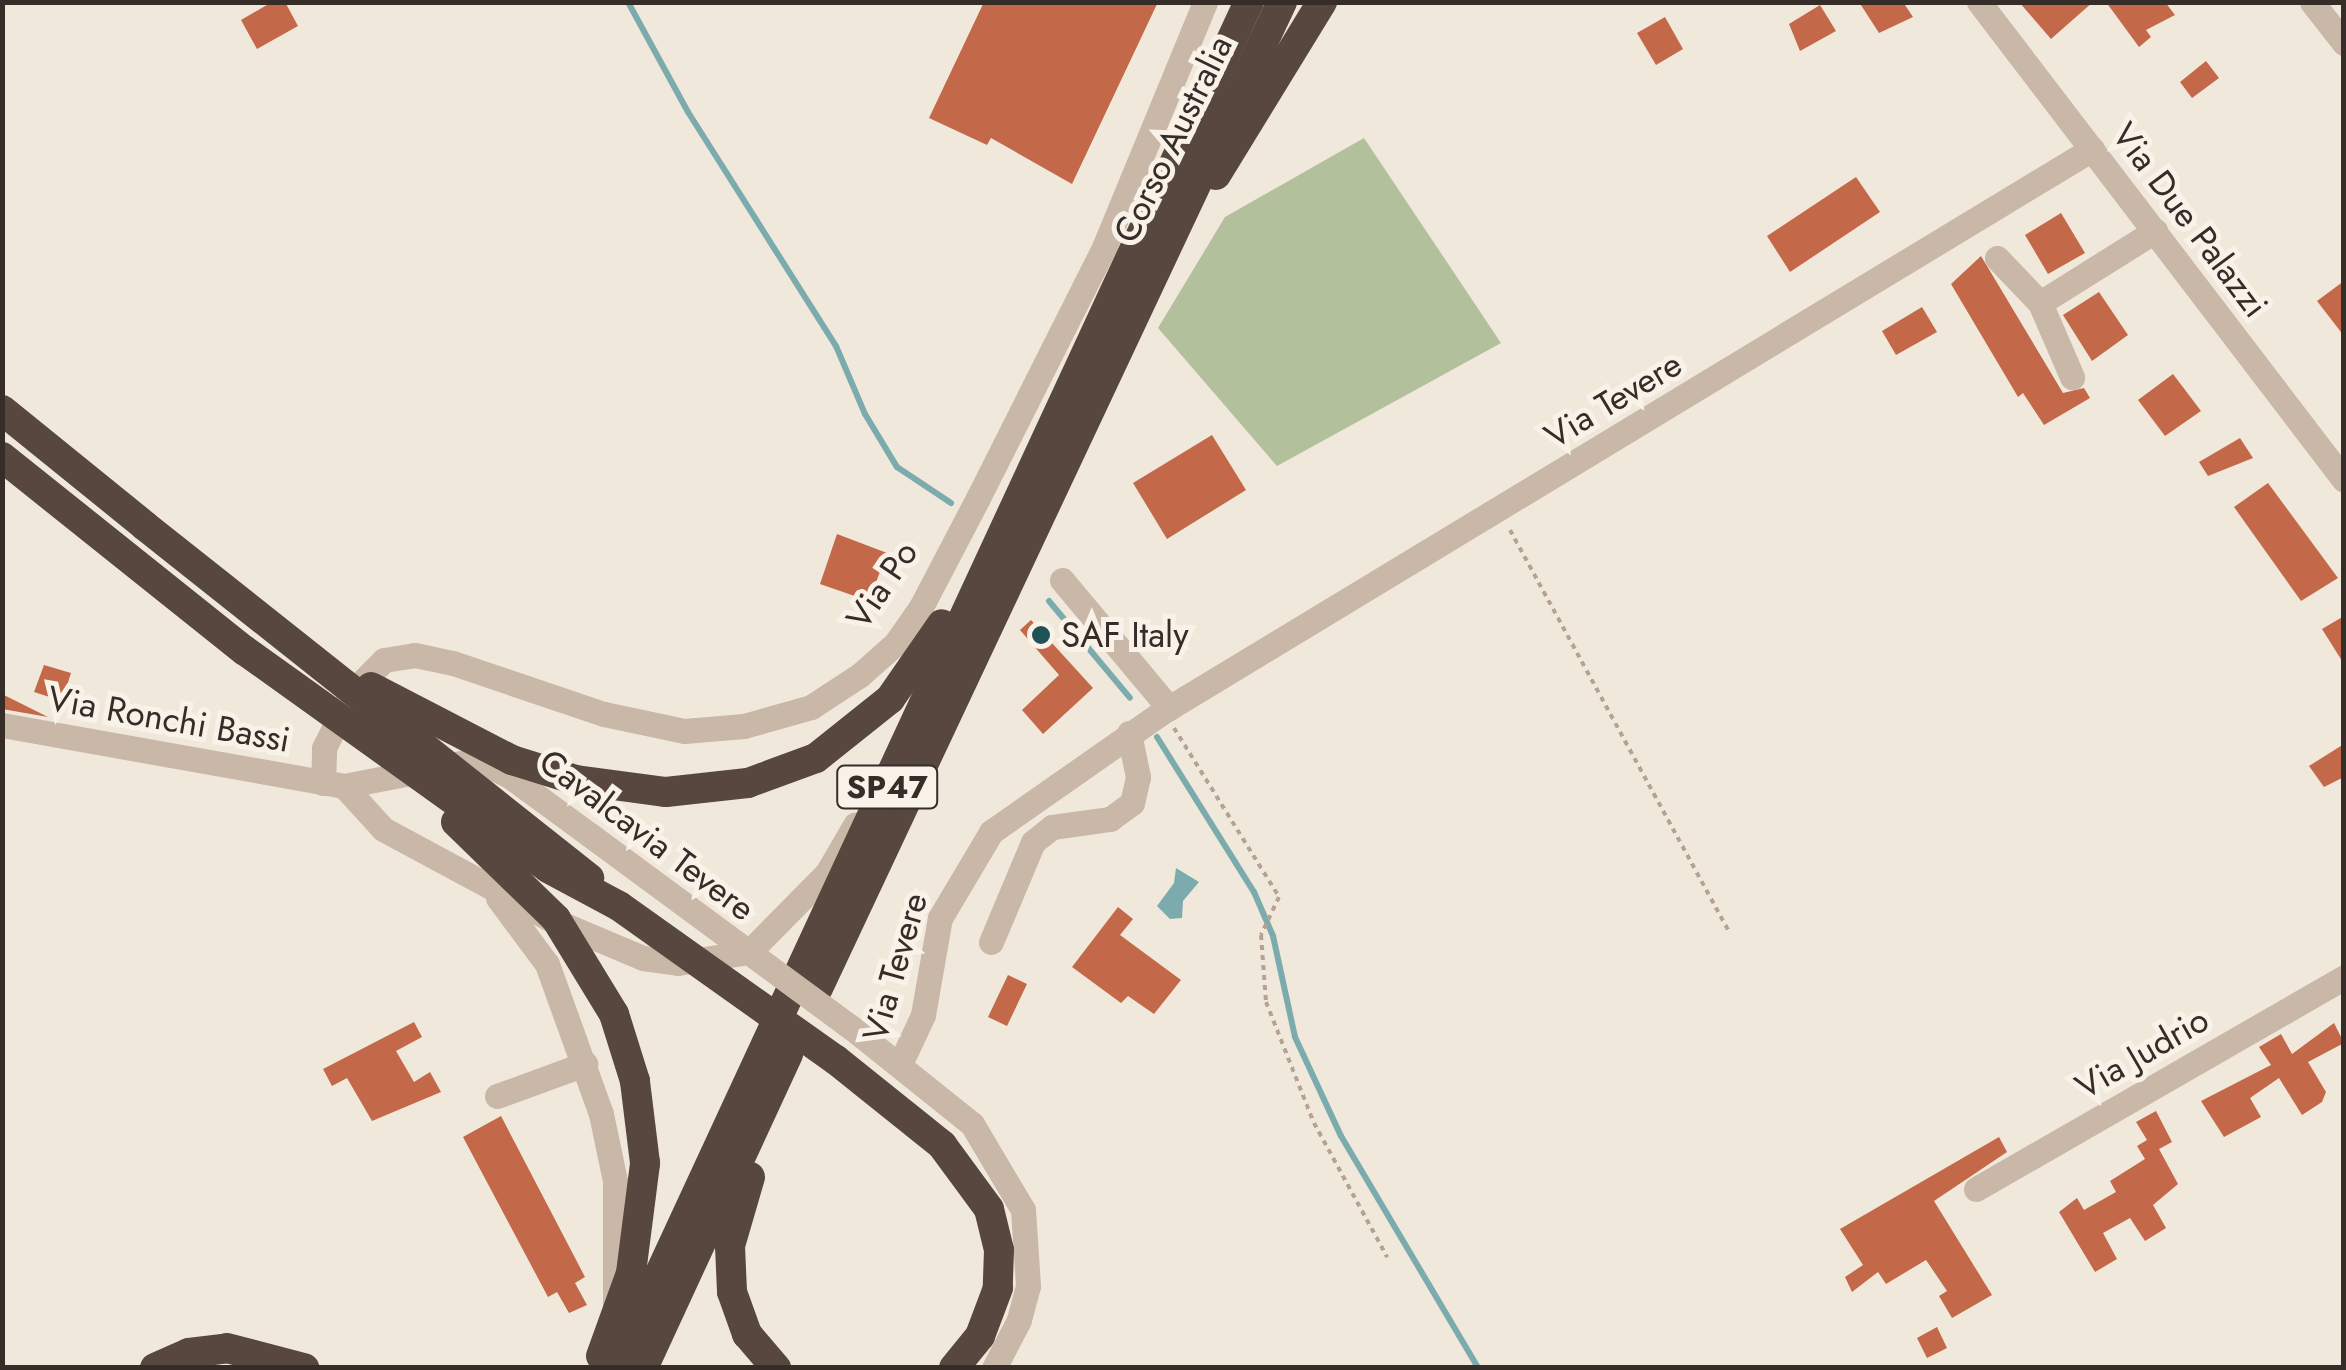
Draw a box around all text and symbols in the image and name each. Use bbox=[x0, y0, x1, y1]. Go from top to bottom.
street label: Corso Australia bbox=[1105, 29, 1241, 249]
street label: Via Due Palazzi bbox=[2103, 115, 2277, 325]
street label: Via Tevere bbox=[1537, 343, 1689, 457]
street label: Via Po bbox=[838, 533, 926, 637]
place label: SAF Italy bbox=[1061, 614, 1189, 656]
marker: SAF Italy bbox=[1030, 624, 1052, 646]
street label: Via Ronchi Bassi bbox=[45, 677, 293, 761]
street label: Cavalcavia Tevere bbox=[531, 740, 763, 930]
road number: SP47 bbox=[834, 760, 940, 814]
street label: Via Tevere bbox=[854, 888, 936, 1046]
street label: Via Judrio bbox=[2068, 998, 2216, 1108]

